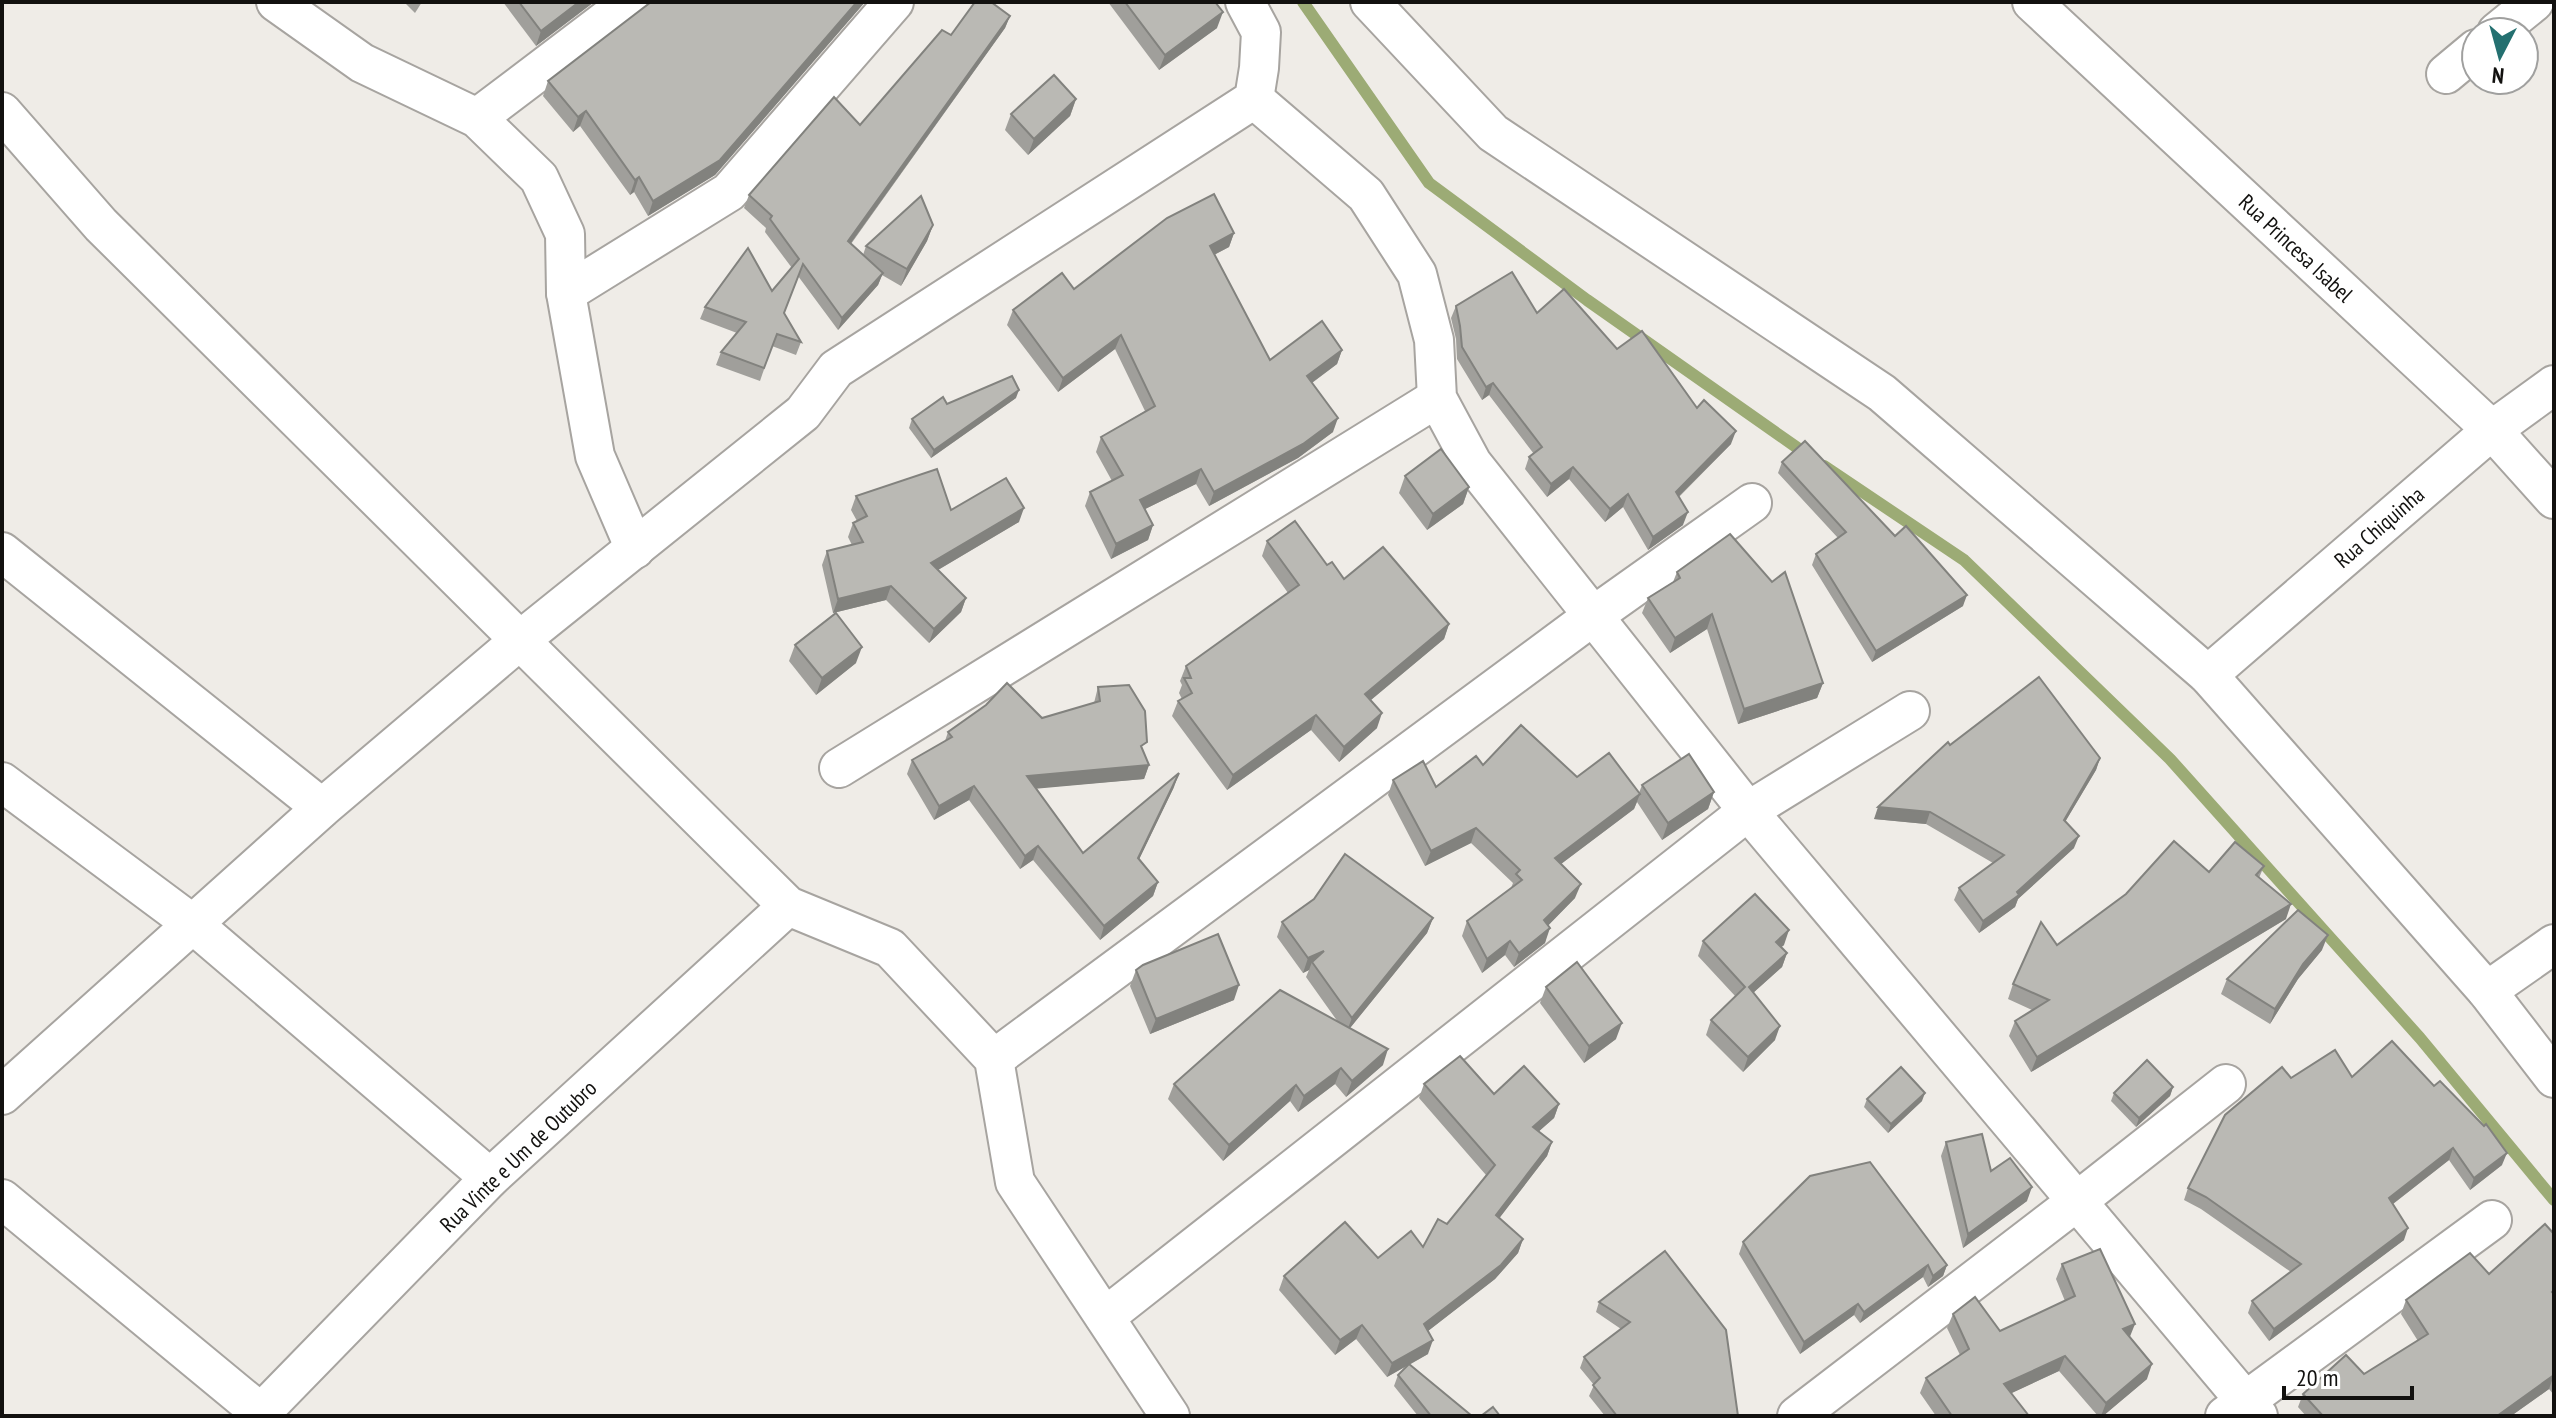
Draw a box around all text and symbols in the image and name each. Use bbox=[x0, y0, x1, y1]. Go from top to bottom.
north arrow bbox=[2460, 16, 2540, 96]
text: N bbox=[2491, 61, 2505, 90]
street label: Rua Princesa Isabel bbox=[2233, 188, 2360, 309]
street label: Rua Chiquinha bbox=[2328, 480, 2430, 574]
street label: Rua Vinte e Um de Outubro bbox=[434, 1074, 602, 1238]
scale bar bbox=[2284, 1350, 2412, 1400]
text: 20 m bbox=[2296, 1362, 2338, 1393]

